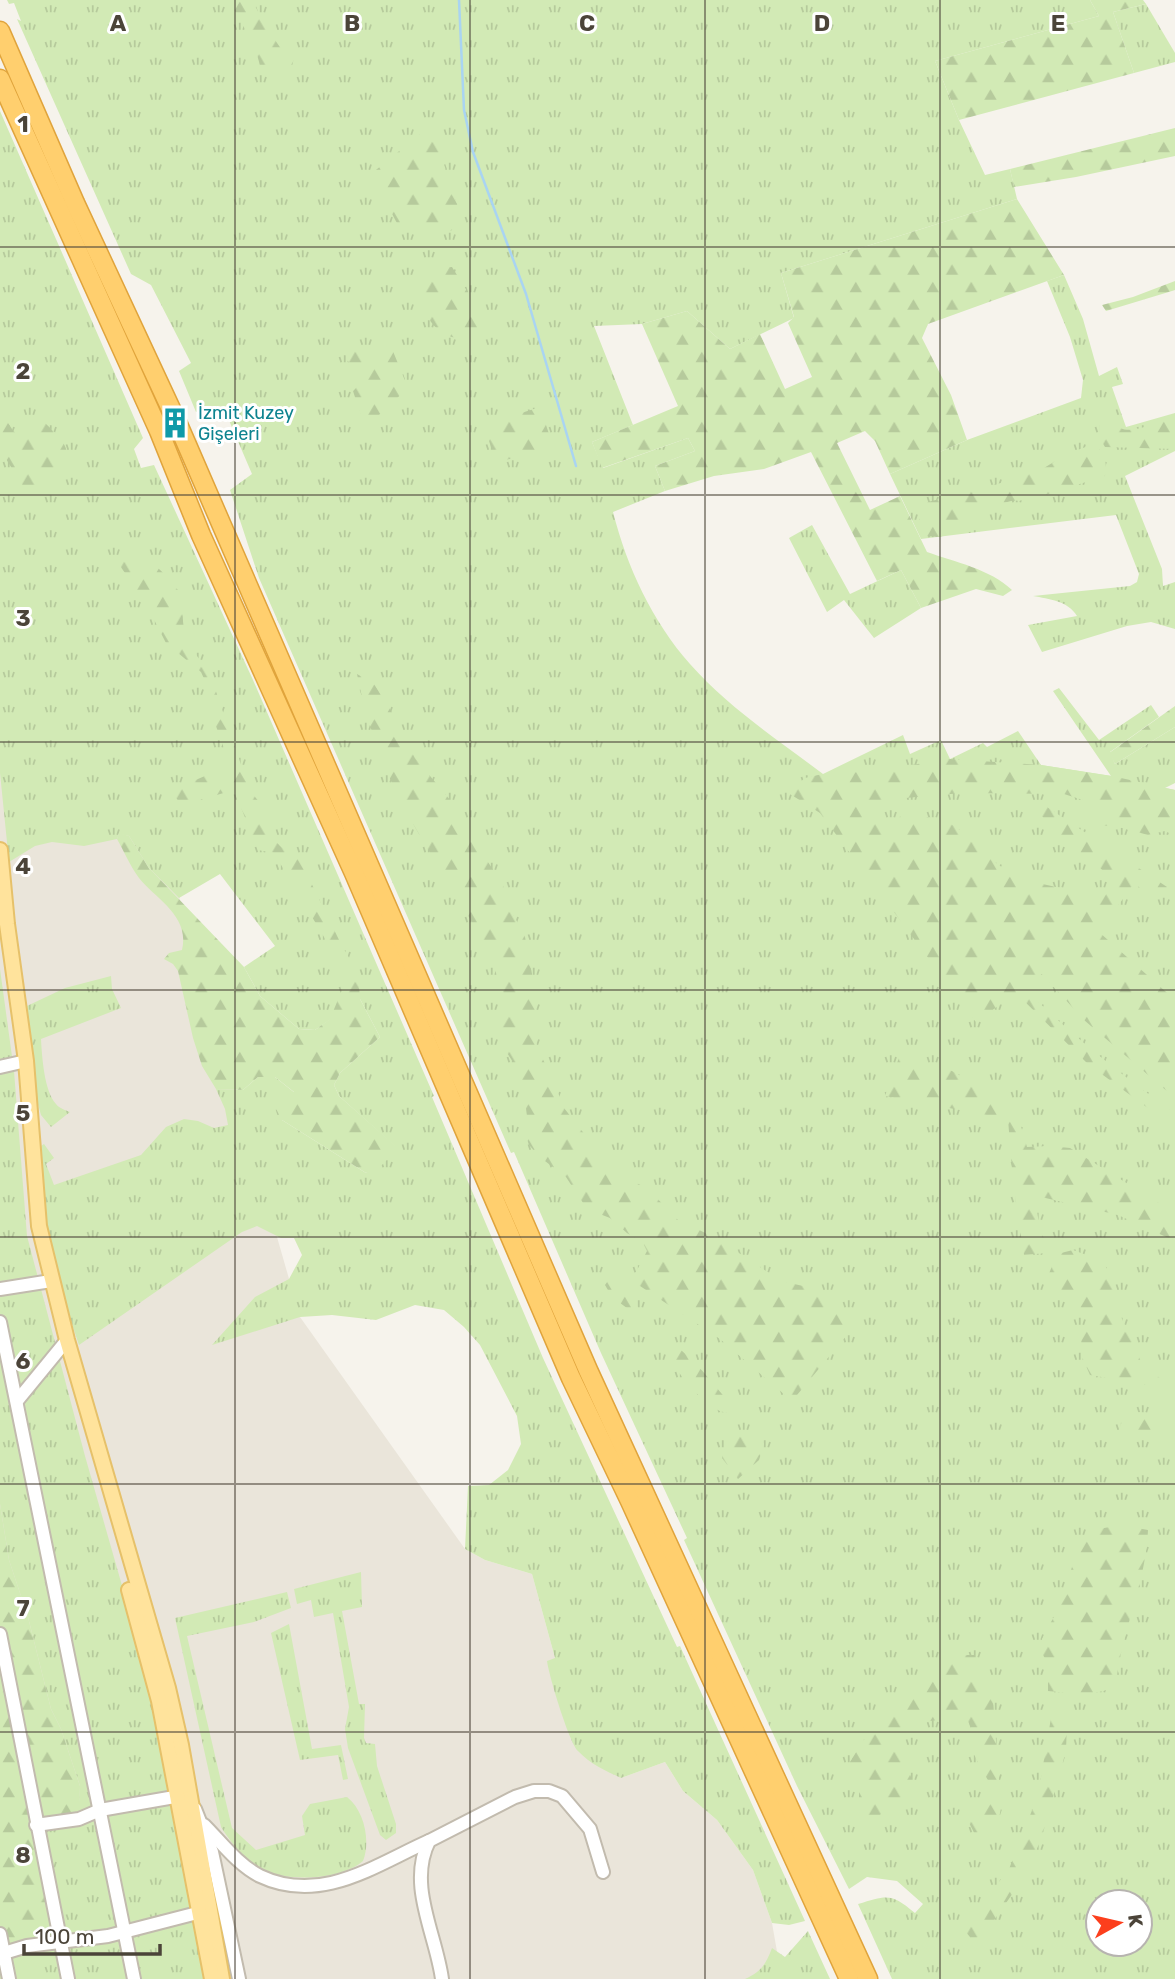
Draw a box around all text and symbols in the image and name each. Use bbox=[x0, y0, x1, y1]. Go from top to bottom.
text: A bbox=[110, 9, 127, 37]
text: B bbox=[344, 9, 360, 37]
text: C bbox=[579, 9, 595, 37]
text: D bbox=[814, 9, 830, 37]
text: E bbox=[1051, 9, 1065, 37]
text: 1 bbox=[17, 110, 29, 138]
text: 2 bbox=[16, 357, 30, 385]
place label: İzmit Kuzey Gişeleri bbox=[198, 402, 294, 445]
building icon: İzmit Kuzey Gişeleri bbox=[158, 406, 192, 440]
text: 3 bbox=[15, 604, 31, 632]
text: 4 bbox=[15, 852, 31, 880]
text: 5 bbox=[16, 1099, 31, 1127]
text: 6 bbox=[16, 1347, 31, 1375]
text: 7 bbox=[16, 1594, 30, 1622]
text: 8 bbox=[15, 1841, 31, 1869]
north arrow bbox=[1084, 1888, 1154, 1958]
scale bar bbox=[24, 1912, 161, 1956]
text: K bbox=[1123, 1913, 1148, 1929]
text: 100 m bbox=[35, 1924, 94, 1949]

